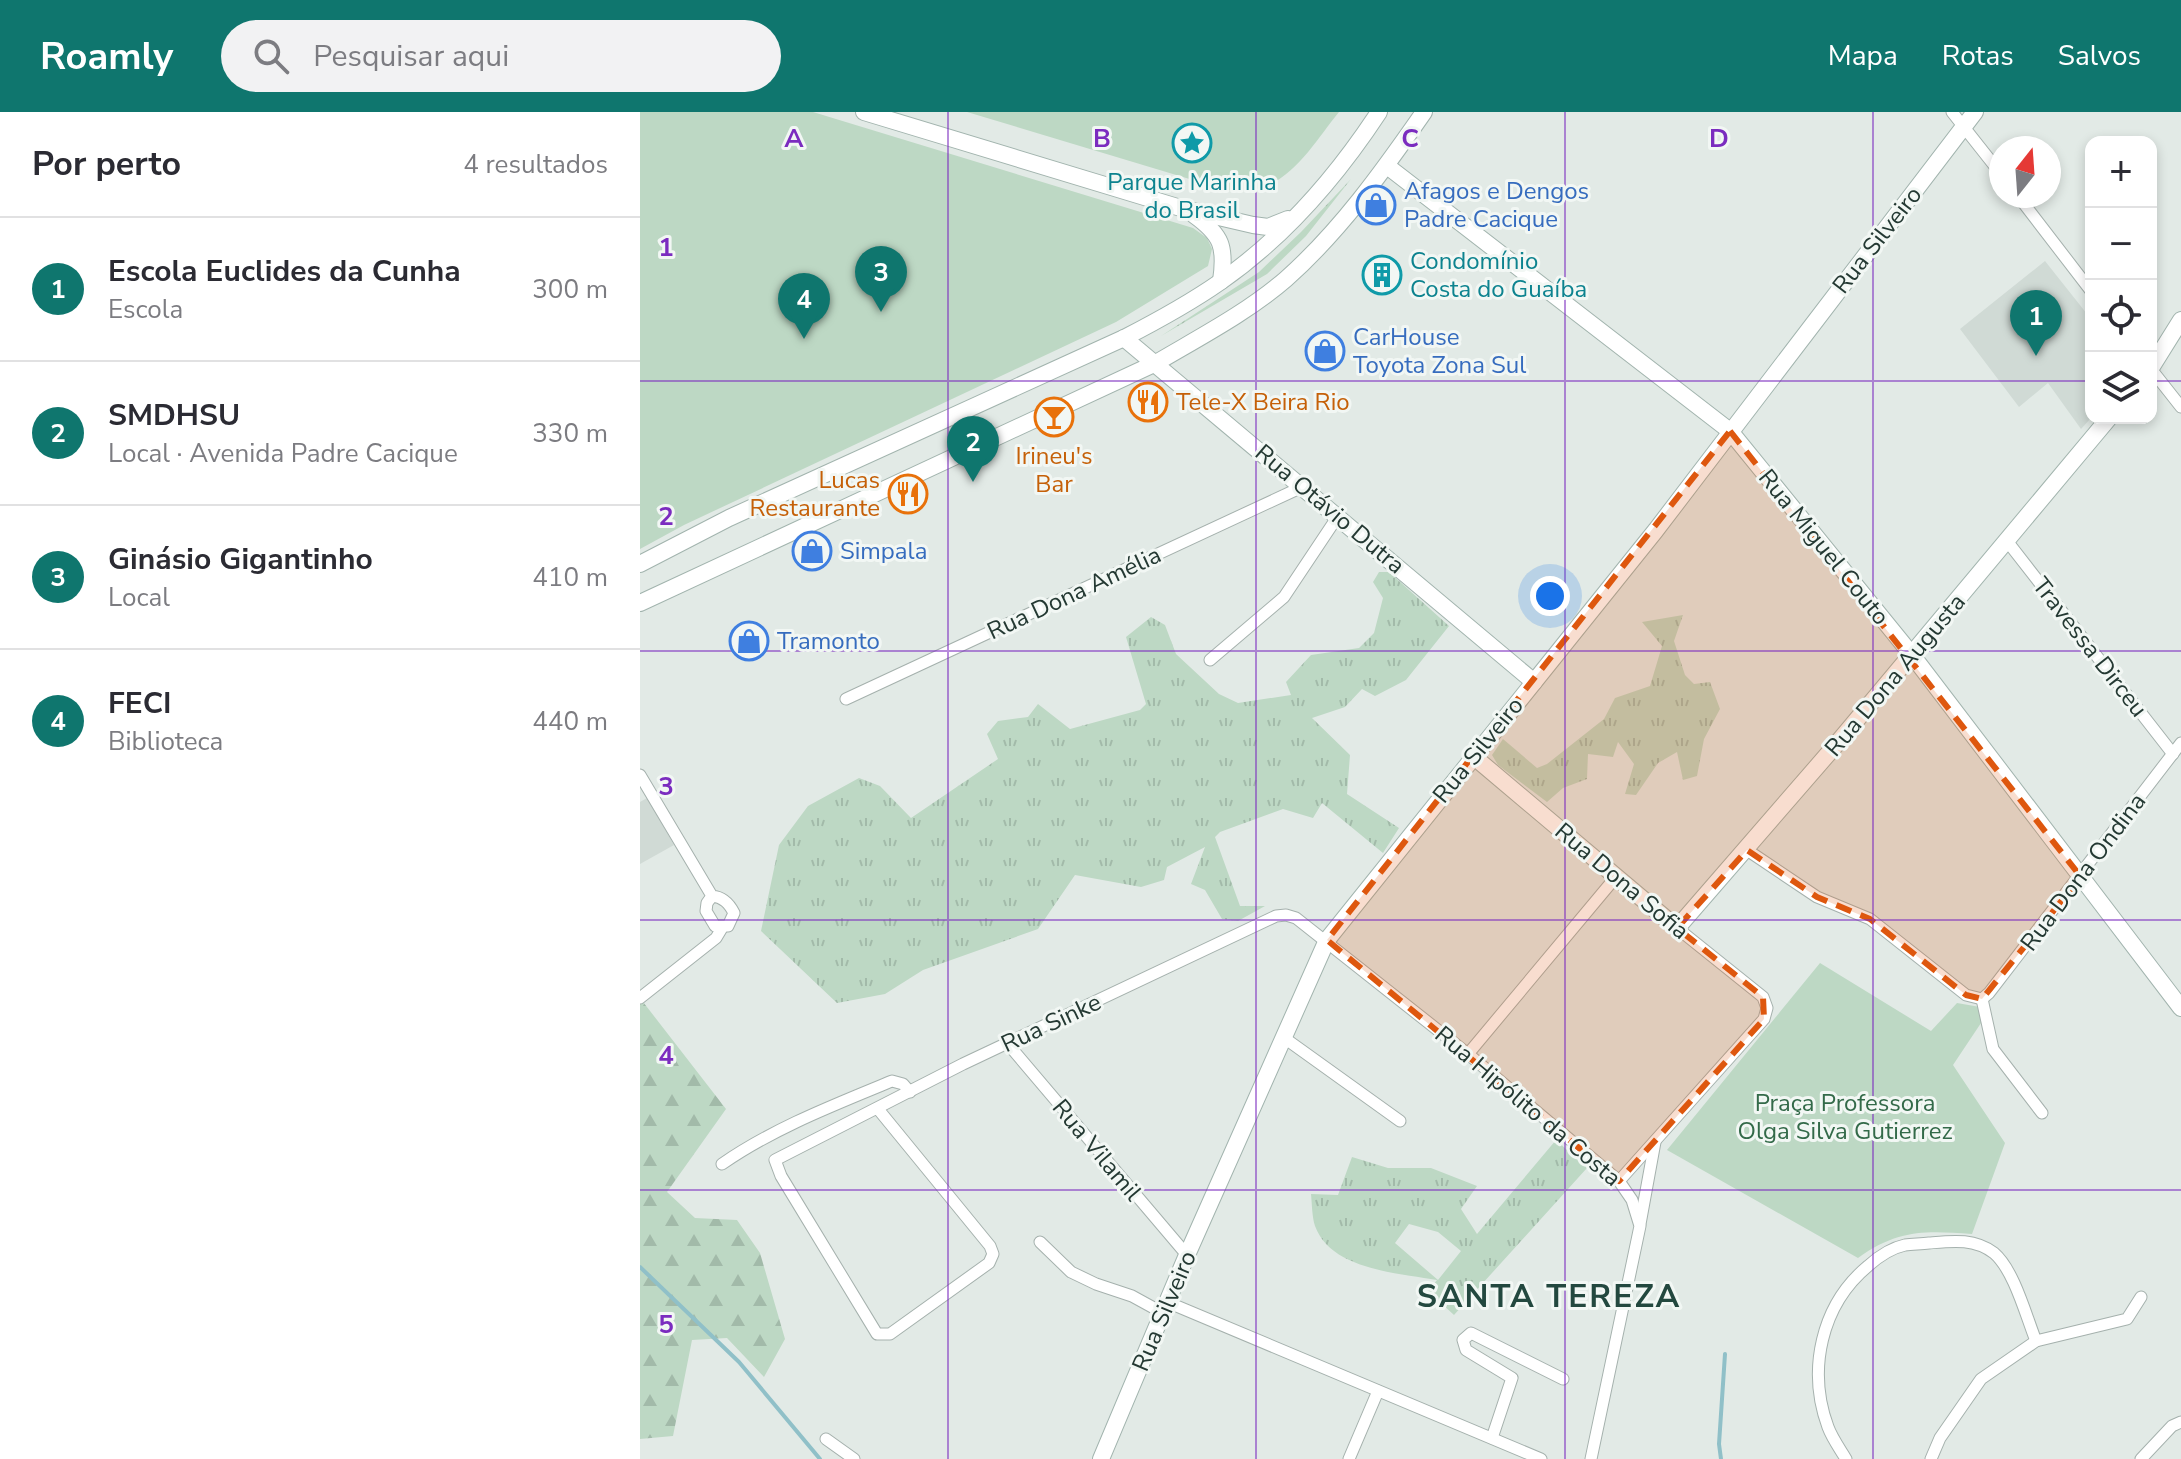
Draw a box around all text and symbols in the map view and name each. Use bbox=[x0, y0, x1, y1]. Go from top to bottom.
search box bbox=[221, 20, 781, 92]
text: Roamly bbox=[40, 31, 173, 82]
icon: search bbox=[249, 34, 293, 78]
text: Pesquisar aqui bbox=[313, 36, 509, 77]
text: Mapa bbox=[1828, 37, 1898, 75]
text: Rotas bbox=[1942, 37, 2014, 75]
text: Salvos bbox=[2058, 37, 2141, 75]
text: A bbox=[784, 121, 804, 156]
text: B bbox=[1093, 121, 1111, 156]
text: C bbox=[1401, 121, 1419, 156]
text: D bbox=[1709, 121, 1729, 156]
place icon: Parque Marinha do Brasil bbox=[1171, 122, 1213, 164]
north arrow bbox=[1989, 136, 2061, 208]
map controls bbox=[2085, 136, 2157, 424]
button: + bbox=[2085, 136, 2157, 208]
text: Por perto bbox=[32, 141, 181, 187]
text: 4 resultados bbox=[463, 147, 608, 182]
place label: Parque Marinha do Brasil bbox=[1107, 166, 1277, 226]
place label: Afagos e Dengos Padre Cacique bbox=[1404, 175, 1589, 235]
street label: Rua Silveiro bbox=[1825, 180, 1929, 300]
shop icon: Afagos e Dengos Padre Cacique bbox=[1355, 184, 1397, 226]
button: − bbox=[2085, 208, 2157, 280]
text: 1 bbox=[658, 230, 674, 265]
place label: Condomínio Costa do Guaíba bbox=[1410, 245, 1587, 305]
pin: 3 bbox=[855, 246, 907, 312]
text: Escola Euclides da Cunha bbox=[108, 251, 461, 292]
building icon: Condomínio Costa do Guaíba bbox=[1361, 254, 1403, 296]
text: 1 bbox=[50, 272, 66, 307]
text: 300 m bbox=[532, 272, 608, 307]
pin: 4 bbox=[778, 273, 830, 339]
button: locate bbox=[2085, 280, 2157, 352]
pin: 1 bbox=[2010, 290, 2062, 356]
text: Escola bbox=[108, 292, 183, 327]
place label: CarHouse Toyota Zona Sul bbox=[1353, 321, 1526, 381]
shop icon: CarHouse Toyota Zona Sul bbox=[1304, 330, 1346, 372]
button: layers bbox=[2085, 352, 2157, 424]
restaurant icon: Tele-X Beira Rio bbox=[1127, 381, 1169, 423]
place label: Tele-X Beira Rio bbox=[1176, 386, 1350, 418]
text: SMDHSU bbox=[108, 395, 240, 436]
bar icon: Irineu's Bar bbox=[1033, 396, 1075, 438]
text: 2 bbox=[50, 416, 66, 451]
text: 330 m bbox=[532, 416, 608, 451]
pin: 2 bbox=[947, 416, 999, 482]
text: Local · Avenida Padre Cacique bbox=[108, 436, 458, 471]
street label: Rua Otávio Dutra bbox=[1248, 437, 1412, 581]
place label: Irineu's Bar bbox=[1015, 440, 1093, 500]
street label: Rua Miguel Couto bbox=[1751, 462, 1897, 632]
place label: Lucas Restaurante bbox=[750, 464, 880, 524]
restaurant icon: Lucas Restaurante bbox=[887, 473, 929, 515]
text: 2 bbox=[658, 499, 674, 534]
shop icon: Simpala bbox=[791, 530, 833, 572]
place label: Simpala bbox=[840, 535, 927, 567]
text: Ginásio Gigantinho bbox=[108, 539, 373, 580]
street label: Rua Dona Amélia bbox=[982, 539, 1166, 647]
text: 3 bbox=[50, 560, 66, 595]
text: 410 m bbox=[532, 560, 608, 595]
street label: Travessa Dirceu bbox=[2025, 570, 2155, 724]
your location bbox=[1530, 576, 1570, 616]
text: Local bbox=[108, 580, 170, 615]
street label: Rua Dona Augusta bbox=[1817, 587, 1973, 763]
shop icon: Tramonto bbox=[728, 620, 770, 662]
place label: Tramonto bbox=[777, 625, 880, 657]
text: FECI bbox=[108, 683, 172, 724]
street label: Rua Silveiro bbox=[1425, 690, 1531, 810]
text: 4 bbox=[50, 704, 66, 739]
text: 440 m bbox=[532, 704, 608, 739]
text: Biblioteca bbox=[108, 724, 223, 759]
text: 3 bbox=[658, 769, 674, 804]
street label: Rua Dona Ondina bbox=[2013, 786, 2153, 958]
street label: Rua Dona Sofia bbox=[1548, 815, 1696, 947]
street label: Rua Sinke bbox=[996, 986, 1106, 1060]
street label: Rua Hipólito da Costa bbox=[1428, 1018, 1628, 1194]
text: 4 bbox=[658, 1038, 674, 1073]
park label: Praça Professora Olga Silva Gutierrez bbox=[1738, 1087, 1953, 1147]
street label: Rua Vilamil bbox=[1045, 1092, 1149, 1208]
street label: Rua Silveiro bbox=[1124, 1246, 1204, 1376]
district label: SANTA TEREZA bbox=[1417, 1275, 1681, 1318]
text: 5 bbox=[658, 1307, 674, 1342]

